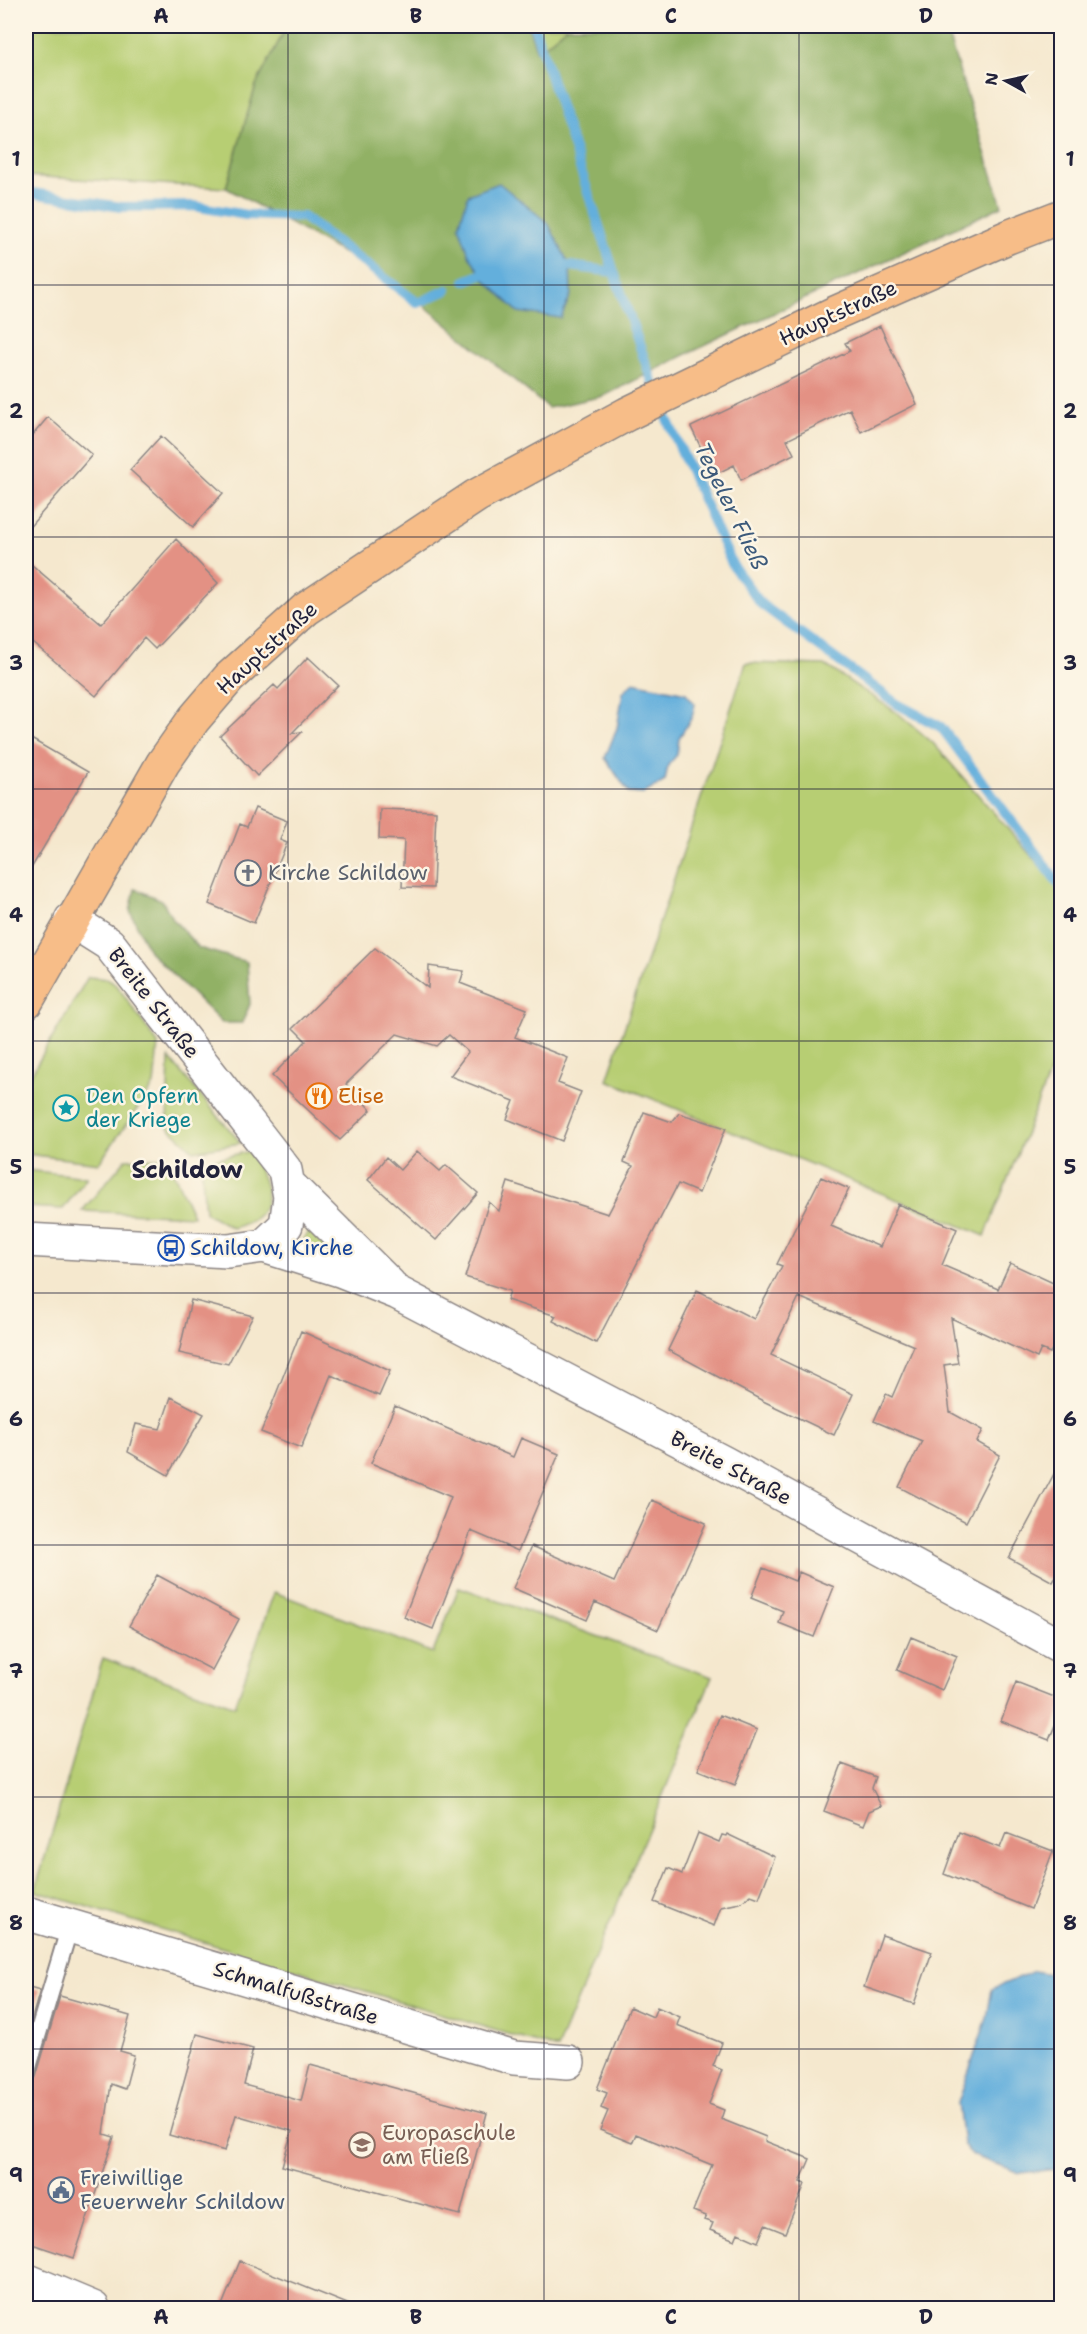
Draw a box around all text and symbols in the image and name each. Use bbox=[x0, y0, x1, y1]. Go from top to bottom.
text: A bbox=[153, 3, 169, 29]
text: B bbox=[410, 3, 422, 29]
text: C bbox=[665, 3, 677, 29]
text: D bbox=[919, 3, 933, 29]
north arrow bbox=[976, 51, 1036, 111]
text: N bbox=[980, 71, 1003, 87]
text: 1 bbox=[11, 146, 21, 172]
text: 1 bbox=[1065, 146, 1075, 172]
street label: Hauptstraße bbox=[775, 273, 901, 353]
text: 2 bbox=[9, 398, 23, 424]
text: 2 bbox=[1063, 398, 1077, 424]
water label: Tegeler Fließ bbox=[688, 437, 774, 575]
street label: Hauptstraße bbox=[210, 595, 324, 701]
text: 3 bbox=[9, 650, 23, 676]
text: 3 bbox=[1063, 650, 1077, 676]
church icon: Kirche Schildow bbox=[233, 858, 263, 888]
place label: Kirche Schildow bbox=[268, 859, 428, 887]
text: 4 bbox=[9, 902, 23, 928]
text: 4 bbox=[1063, 902, 1077, 928]
street label: Breite Straße bbox=[102, 942, 206, 1064]
restaurant icon: Elise bbox=[304, 1081, 334, 1111]
place label: Den Opfern der Kriege bbox=[86, 1082, 199, 1134]
place label: Elise bbox=[338, 1082, 385, 1110]
place icon: Den Opfern der Kriege bbox=[51, 1093, 81, 1123]
text: 5 bbox=[10, 1154, 22, 1180]
district label: Schildow bbox=[132, 1154, 243, 1186]
text: 5 bbox=[1064, 1154, 1076, 1180]
bus stop icon: Schildow, Kirche bbox=[156, 1233, 186, 1263]
place label: Schildow, Kirche bbox=[190, 1234, 354, 1262]
text: 6 bbox=[9, 1406, 23, 1432]
text: 6 bbox=[1063, 1406, 1077, 1432]
street label: Breite Straße bbox=[665, 1424, 797, 1512]
text: 7 bbox=[9, 1658, 23, 1684]
text: 7 bbox=[1063, 1658, 1077, 1684]
text: 8 bbox=[9, 1910, 23, 1936]
text: 8 bbox=[1063, 1910, 1077, 1936]
street label: Schmalfußstraße bbox=[210, 1955, 382, 2031]
place label: Europaschule am Fließ bbox=[382, 2119, 516, 2171]
school or university icon: Europaschule am Fließ bbox=[347, 2130, 377, 2160]
text: 9 bbox=[9, 2162, 23, 2188]
text: 9 bbox=[1063, 2162, 1077, 2188]
place label: Freiwillige Feuerwehr Schildow bbox=[80, 2164, 285, 2216]
public building icon: Freiwillige Feuerwehr Schildow bbox=[46, 2175, 76, 2205]
text: A bbox=[153, 2304, 169, 2330]
text: B bbox=[410, 2304, 422, 2330]
text: C bbox=[665, 2304, 677, 2330]
text: D bbox=[919, 2304, 933, 2330]

